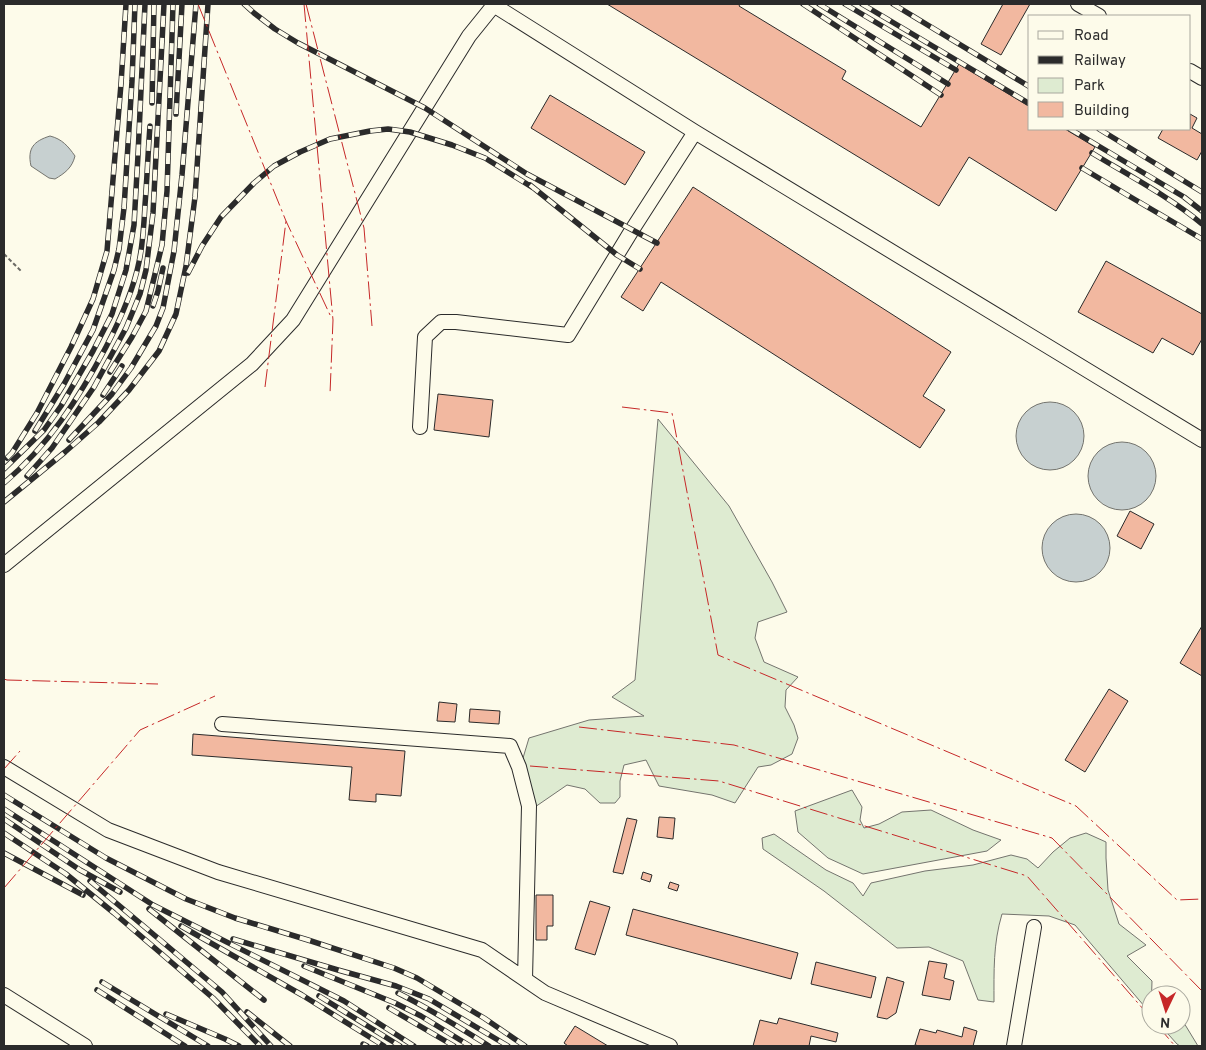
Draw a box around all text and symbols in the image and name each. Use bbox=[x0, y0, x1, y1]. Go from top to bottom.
legend bbox=[1028, 15, 1191, 130]
text: Road bbox=[1074, 27, 1109, 46]
text: Railway bbox=[1074, 52, 1126, 71]
text: Park bbox=[1074, 77, 1105, 96]
text: Building bbox=[1074, 102, 1129, 121]
north arrow bbox=[1141, 985, 1191, 1035]
text: N bbox=[1160, 1013, 1171, 1030]

